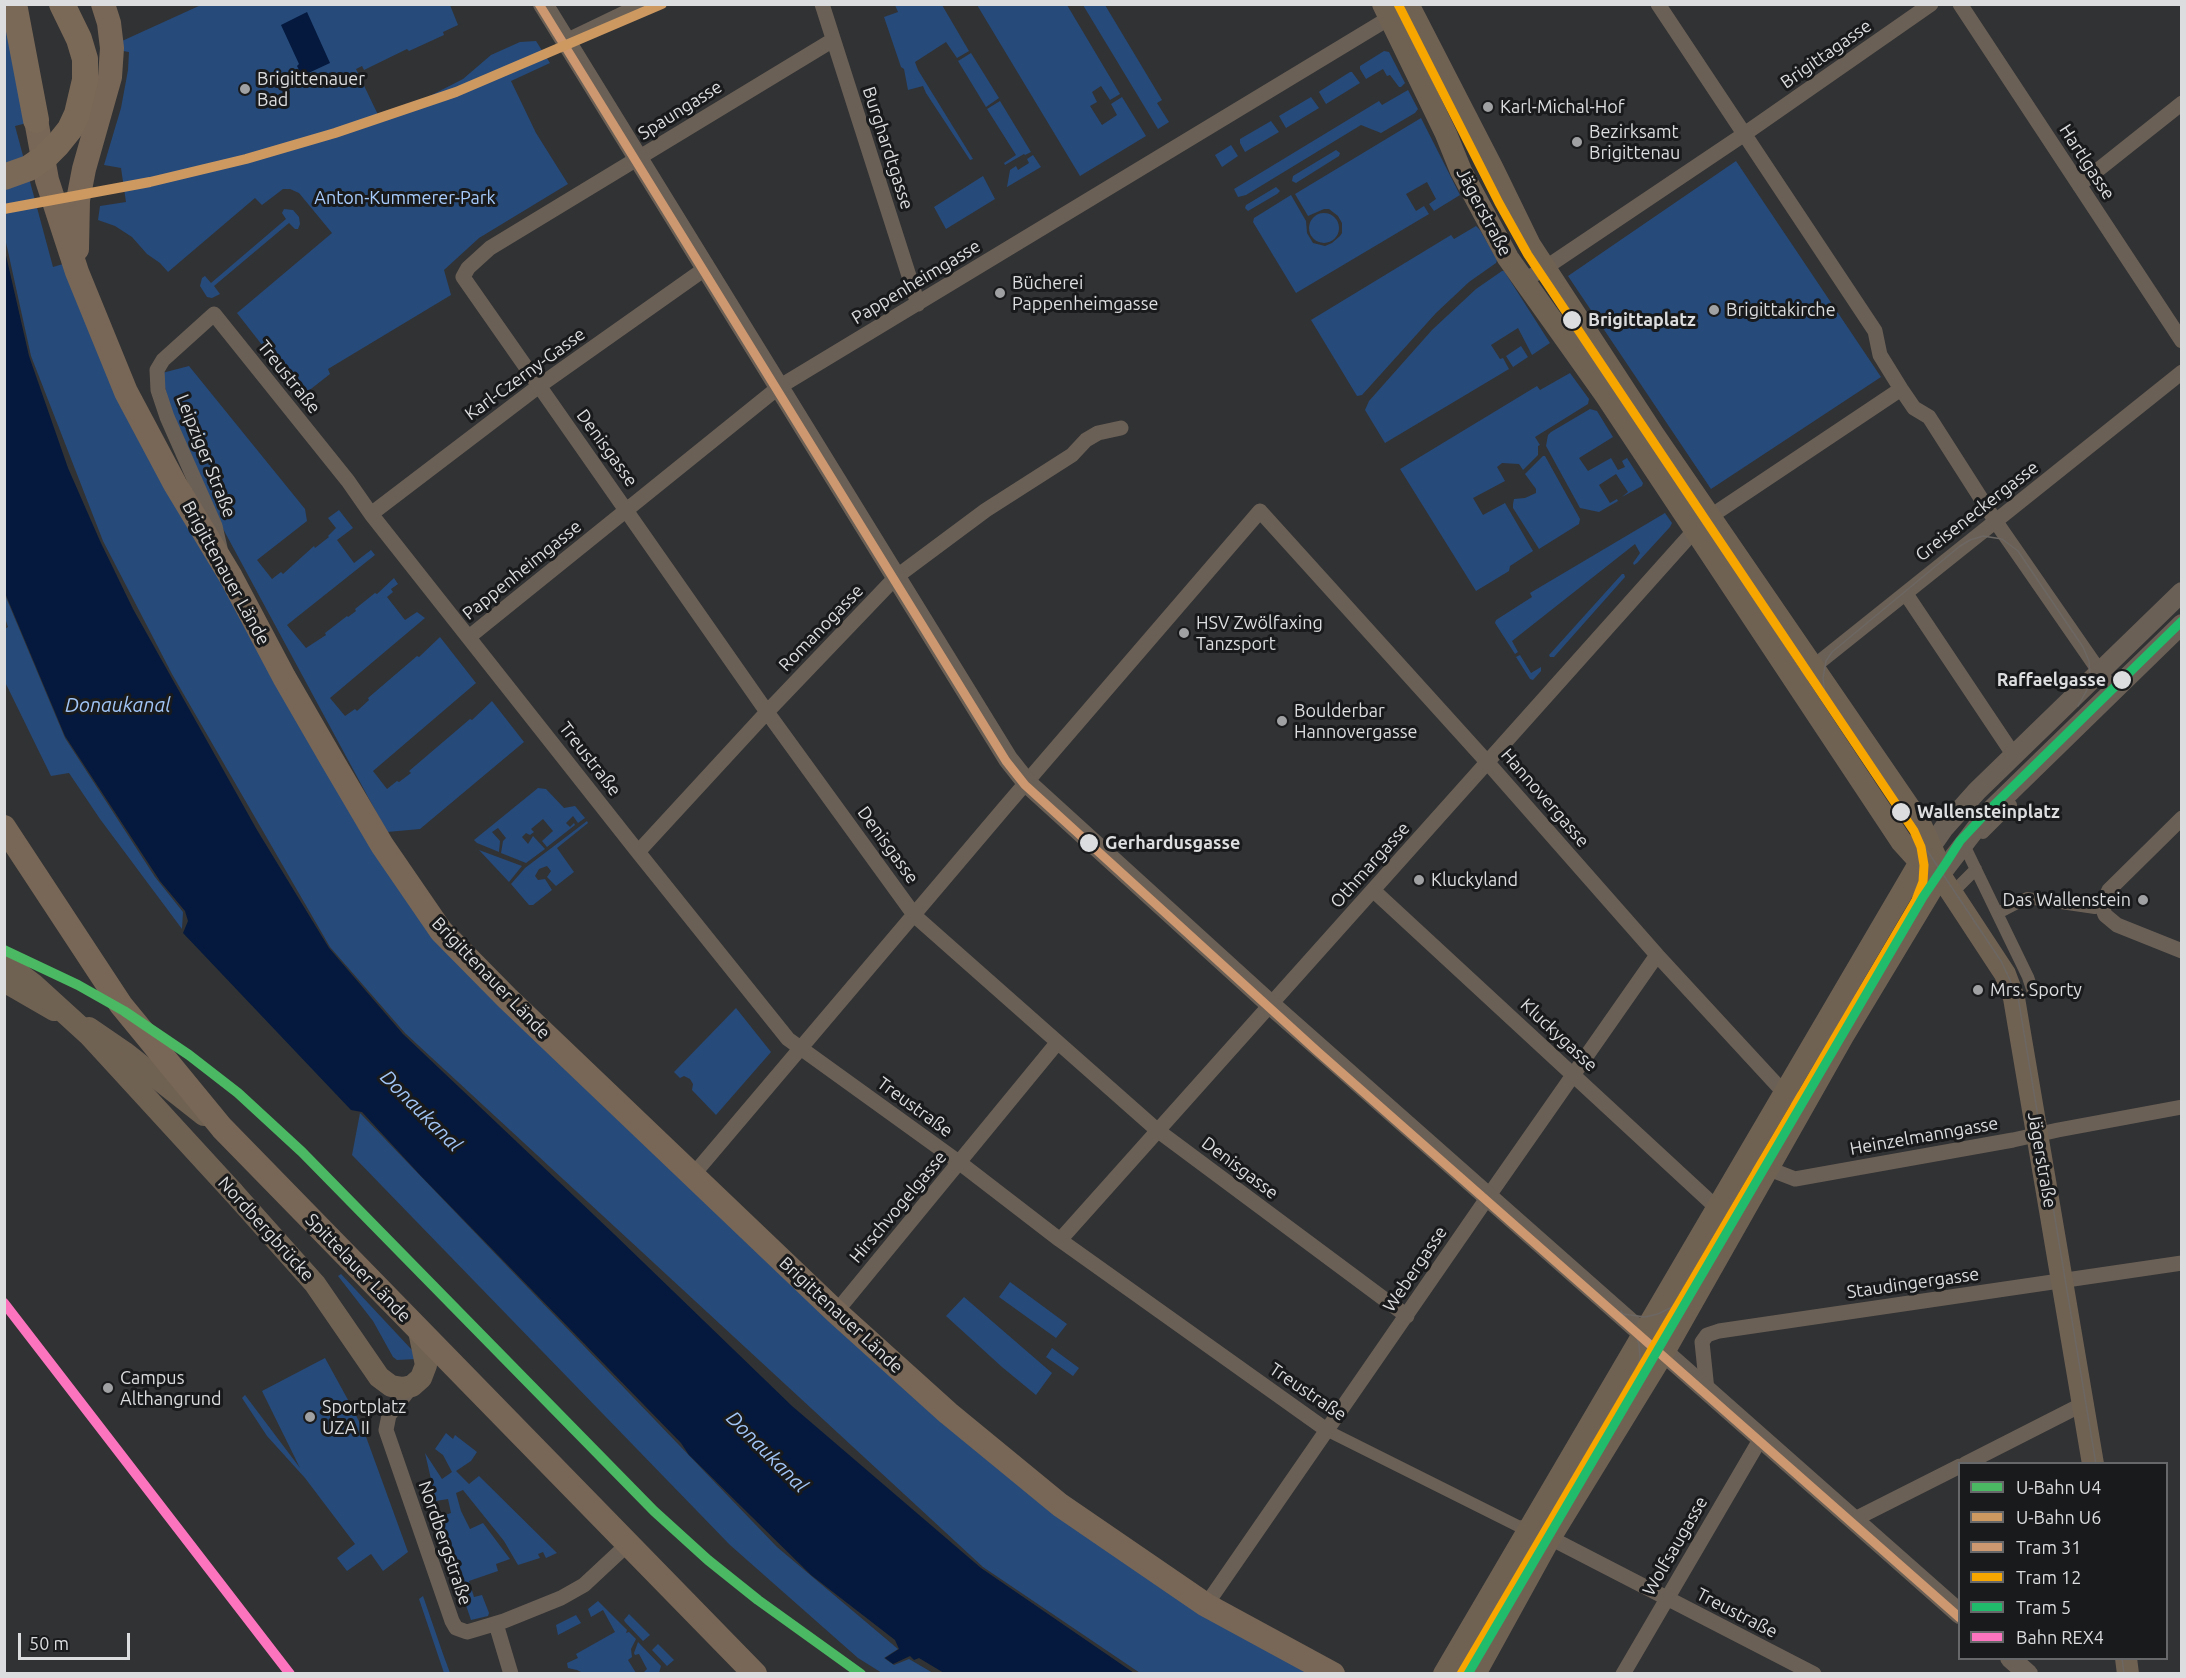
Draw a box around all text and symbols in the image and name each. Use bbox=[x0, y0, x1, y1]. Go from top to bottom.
street label: Brigittagasse bbox=[1776, 15, 1876, 93]
place label: Brigittenauer Bad bbox=[257, 68, 365, 110]
street label: Spaungasse bbox=[634, 76, 726, 144]
marker: Brigittenauer Bad bbox=[238, 82, 252, 96]
street label: Burghardtgasse bbox=[858, 84, 918, 212]
place label: Karl-Michal-Hof bbox=[1500, 96, 1625, 118]
marker: Karl-Michal-Hof bbox=[1481, 100, 1495, 114]
street label: Hartlgasse bbox=[2055, 120, 2119, 204]
place label: Bezirksamt Brigittenau bbox=[1589, 121, 1680, 164]
marker: Bezirksamt Brigittenau bbox=[1570, 135, 1584, 149]
street label: Jägerstraße bbox=[1452, 164, 1516, 260]
park label: Anton-Kummerer-Park bbox=[314, 187, 496, 209]
street label: Pappenheimgasse bbox=[848, 235, 984, 329]
place label: Bücherei Pappenheimgasse bbox=[1012, 272, 1158, 314]
marker: Bücherei Pappenheimgasse bbox=[993, 286, 1007, 300]
place label: Brigittakirche bbox=[1726, 299, 1836, 321]
marker: Brigittakirche bbox=[1707, 303, 1721, 317]
marker: Brigittaplatz bbox=[1561, 309, 1583, 331]
place label: Brigittaplatz bbox=[1588, 309, 1696, 331]
street label: Karl-Czerny-Gasse bbox=[461, 323, 589, 425]
street label: Treustraße bbox=[253, 336, 325, 418]
street label: Leipziger Straße bbox=[171, 391, 241, 521]
street label: Denisgasse bbox=[572, 405, 642, 491]
street label: Greiseneckergasse bbox=[1911, 456, 2043, 566]
street label: Brigittenauer Lände bbox=[177, 497, 275, 649]
street label: Pappenheimgasse bbox=[458, 516, 586, 624]
street label: Romanogasse bbox=[774, 580, 868, 676]
place label: HSV Zwölfaxing Tanzsport bbox=[1196, 612, 1323, 654]
marker: HSV Zwölfaxing Tanzsport bbox=[1177, 626, 1191, 640]
place label: Raffaelgasse bbox=[1997, 669, 2106, 691]
marker: Raffaelgasse bbox=[2111, 669, 2133, 691]
water label: Donaukanal bbox=[65, 693, 171, 717]
place label: Boulderbar Hannovergasse bbox=[1294, 700, 1417, 742]
marker: Boulderbar Hannovergasse bbox=[1275, 714, 1289, 728]
street label: Treustraße bbox=[554, 718, 626, 800]
street label: Hannovergasse bbox=[1496, 744, 1594, 852]
marker: Wallensteinplatz bbox=[1890, 801, 1912, 823]
place label: Wallensteinplatz bbox=[1917, 801, 2060, 823]
street label: Denisgasse bbox=[853, 802, 923, 888]
street label: Othmargasse bbox=[1326, 818, 1414, 912]
marker: Gerhardusgasse bbox=[1078, 832, 1100, 854]
place label: Gerhardusgasse bbox=[1105, 832, 1240, 854]
place label: Kluckyland bbox=[1431, 869, 1518, 891]
marker: Kluckyland bbox=[1412, 873, 1426, 887]
place label: Das Wallenstein bbox=[2002, 889, 2131, 911]
marker: Das Wallenstein bbox=[2136, 893, 2150, 907]
street label: Brigittenauer Lände bbox=[427, 912, 555, 1044]
place label: Mrs. Sporty bbox=[1990, 979, 2082, 1001]
marker: Mrs. Sporty bbox=[1971, 983, 1985, 997]
street label: Kluckygasse bbox=[1516, 994, 1602, 1076]
water label: Donaukanal bbox=[375, 1065, 467, 1157]
street label: Treustraße bbox=[873, 1072, 957, 1142]
street label: Jägerstraße bbox=[2023, 1110, 2061, 1210]
street label: Heinzelmanngasse bbox=[1848, 1112, 2000, 1160]
street label: Denisgasse bbox=[1197, 1132, 1283, 1204]
street label: Hirschvogelgasse bbox=[845, 1147, 951, 1267]
street label: Nordbergbrücke bbox=[213, 1172, 319, 1286]
street label: Spittelauer Lände bbox=[301, 1209, 415, 1327]
street label: Webergasse bbox=[1378, 1222, 1452, 1316]
street label: Brigittenauer Lände bbox=[775, 1252, 907, 1378]
street label: Staudingergasse bbox=[1845, 1263, 1981, 1303]
street label: Treustraße bbox=[1265, 1358, 1351, 1426]
place label: Campus Althangrund bbox=[120, 1367, 222, 1410]
marker: Campus Althangrund bbox=[101, 1381, 115, 1395]
place label: Sportplatz UZA II bbox=[322, 1396, 406, 1438]
water label: Donaukanal bbox=[721, 1406, 813, 1498]
marker: Sportplatz UZA II bbox=[303, 1410, 317, 1424]
legend bbox=[1958, 1462, 2168, 1660]
text: U-Bahn U4 bbox=[2016, 1477, 2101, 1497]
street label: Nordbergstraße bbox=[414, 1478, 476, 1608]
street label: Wolfsaugasse bbox=[1638, 1493, 1712, 1599]
text: U-Bahn U6 bbox=[2016, 1507, 2101, 1527]
text: Tram 31 bbox=[2016, 1537, 2081, 1557]
text: Tram 12 bbox=[2016, 1567, 2081, 1587]
street label: Treustraße bbox=[1693, 1583, 1781, 1643]
text: Tram 5 bbox=[2016, 1597, 2071, 1617]
scale bar bbox=[21, 1621, 134, 1659]
text: Bahn REX4 bbox=[2016, 1627, 2104, 1647]
text: 50 m bbox=[29, 1633, 69, 1653]

